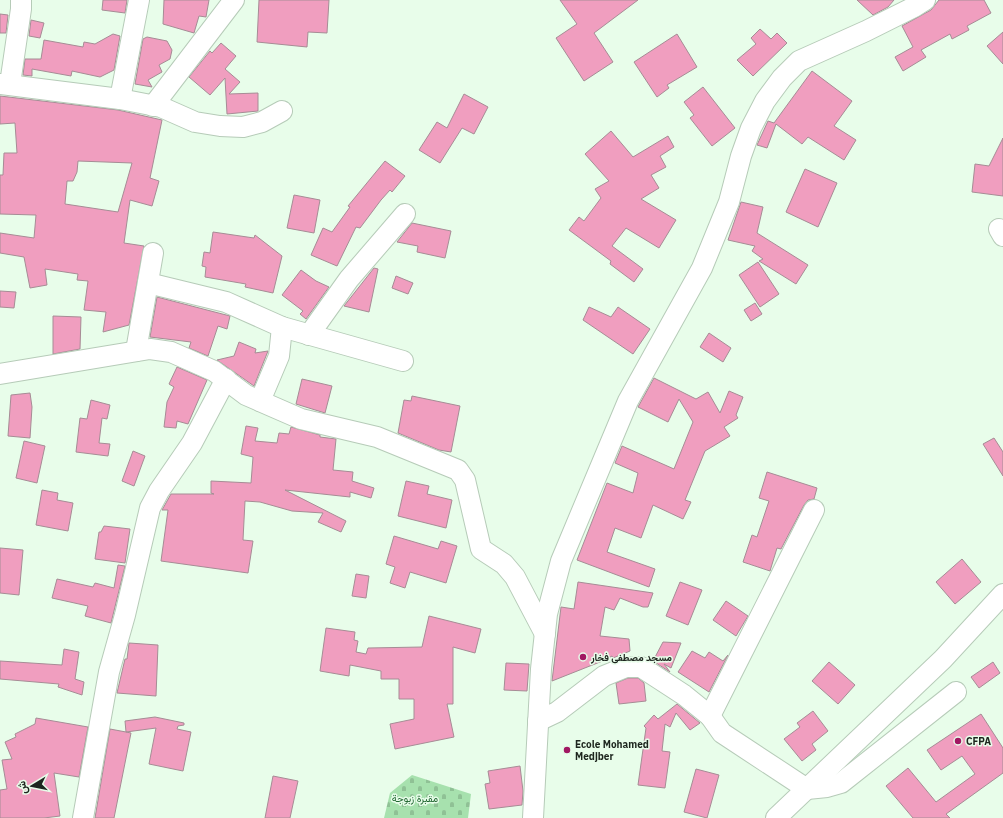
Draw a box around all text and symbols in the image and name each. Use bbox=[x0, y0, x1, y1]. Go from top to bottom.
place label: مسجد مصطفى فخار bbox=[590, 651, 673, 664]
marker: مسجد مصطفى فخار bbox=[578, 652, 588, 662]
place label: CFPA bbox=[966, 735, 991, 748]
marker: CFPA bbox=[953, 736, 963, 746]
place label: Ecole Mohamed Medjber bbox=[575, 738, 649, 763]
marker: Ecole Mohamed Medjber bbox=[562, 745, 572, 755]
north arrow bbox=[12, 766, 52, 806]
text: ش bbox=[14, 780, 30, 795]
park label: مقبرة زبوجة bbox=[392, 792, 438, 805]

